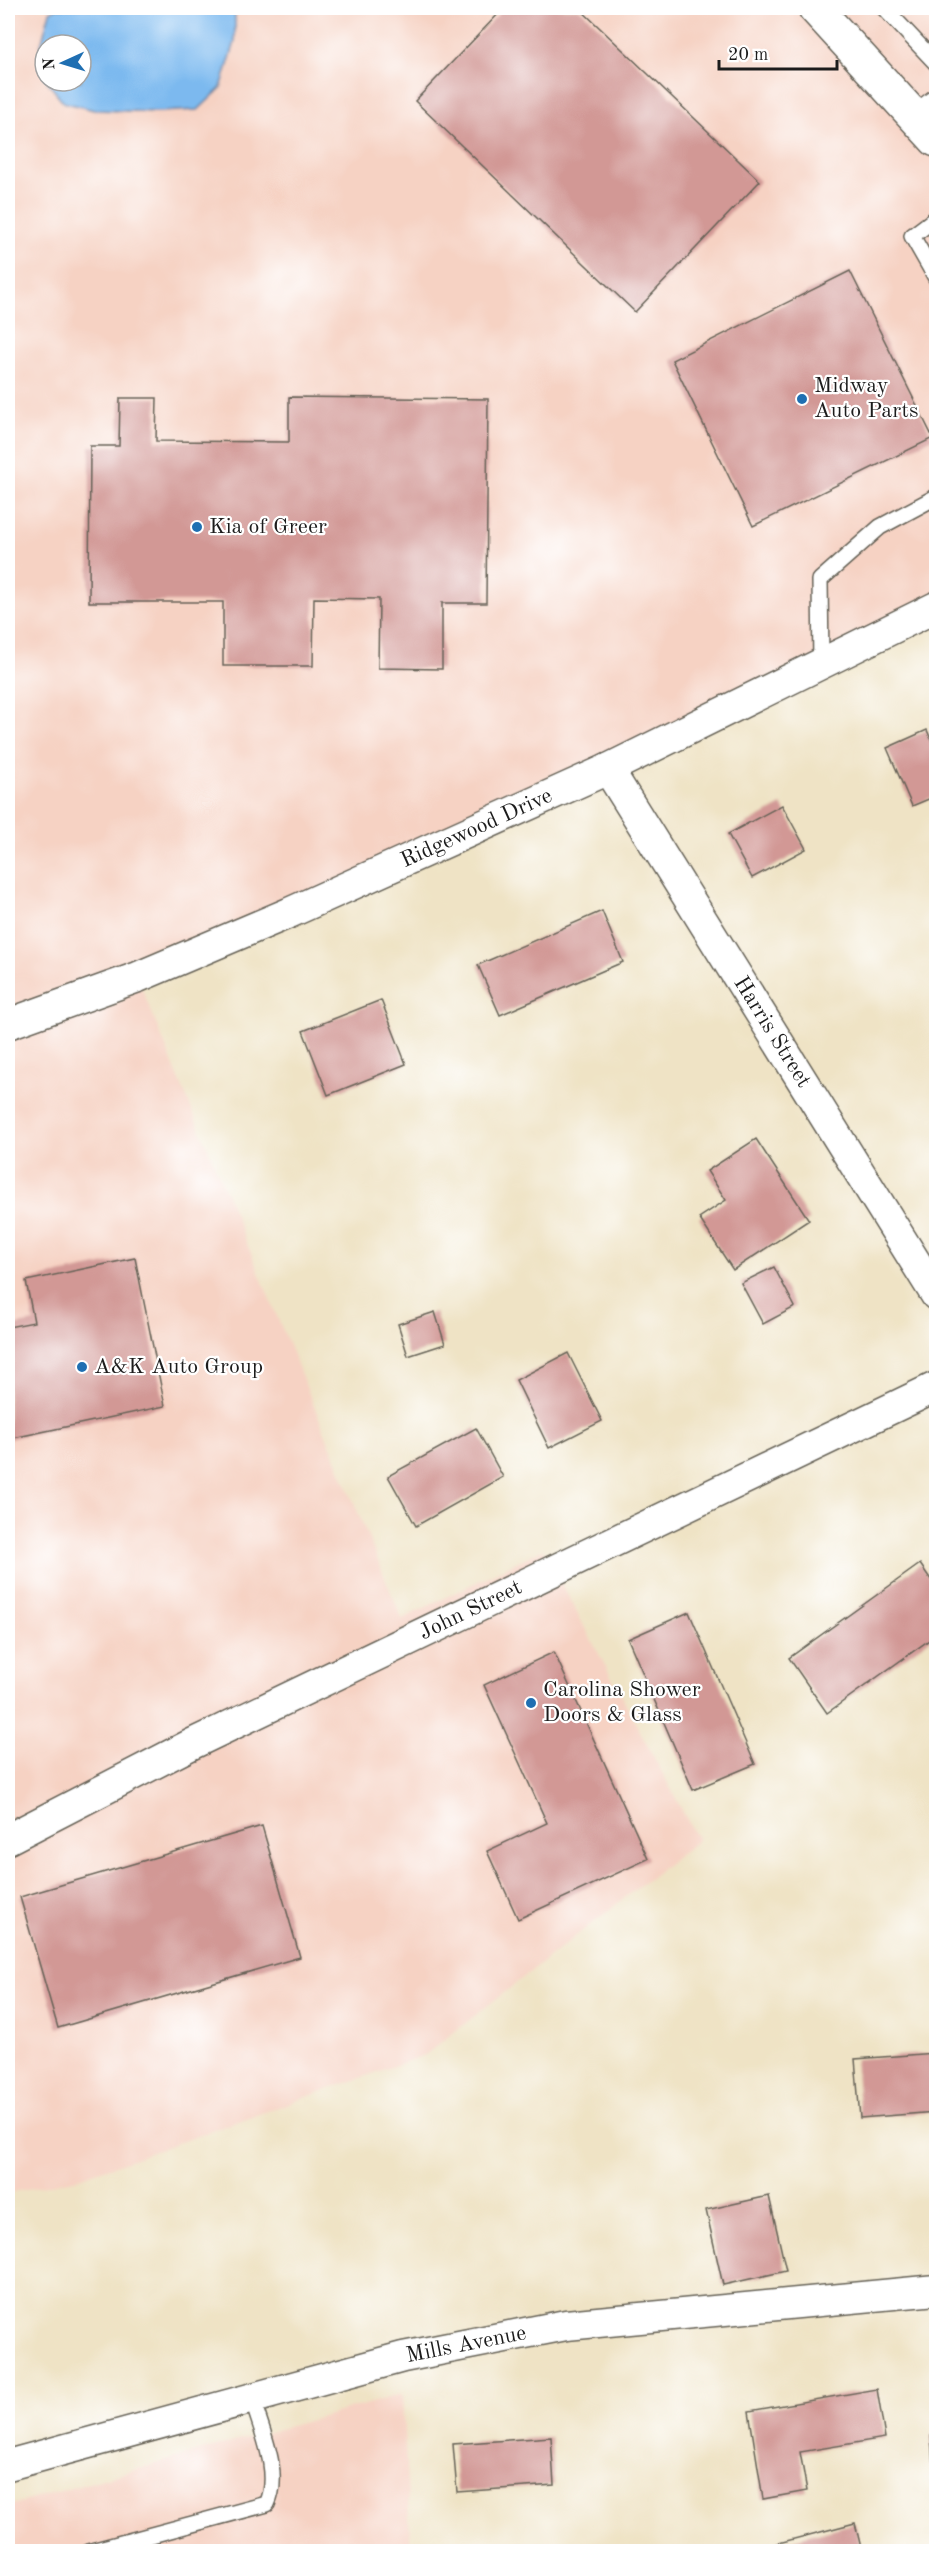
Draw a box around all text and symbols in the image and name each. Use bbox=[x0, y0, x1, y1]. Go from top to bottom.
north arrow bbox=[33, 33, 93, 93]
scale bar bbox=[719, 33, 838, 71]
text: 20 m bbox=[728, 46, 768, 64]
text: N bbox=[42, 56, 58, 71]
place label: Midway Auto Parts bbox=[814, 375, 918, 422]
marker: Midway Auto Parts bbox=[795, 392, 809, 406]
place label: Kia of Greer bbox=[209, 516, 327, 538]
marker: Kia of Greer bbox=[190, 520, 204, 534]
street label: Ridgewood Drive bbox=[397, 785, 556, 872]
street label: Harris Street bbox=[729, 973, 815, 1091]
place label: A&K Auto Group bbox=[94, 1356, 263, 1378]
marker: A&K Auto Group bbox=[75, 1360, 89, 1374]
street label: John Street bbox=[416, 1576, 525, 1644]
place label: Carolina Shower Doors & Glass bbox=[543, 1679, 701, 1726]
marker: Carolina Shower Doors & Glass bbox=[524, 1696, 538, 1710]
street label: Mills Avenue bbox=[404, 2322, 528, 2367]

